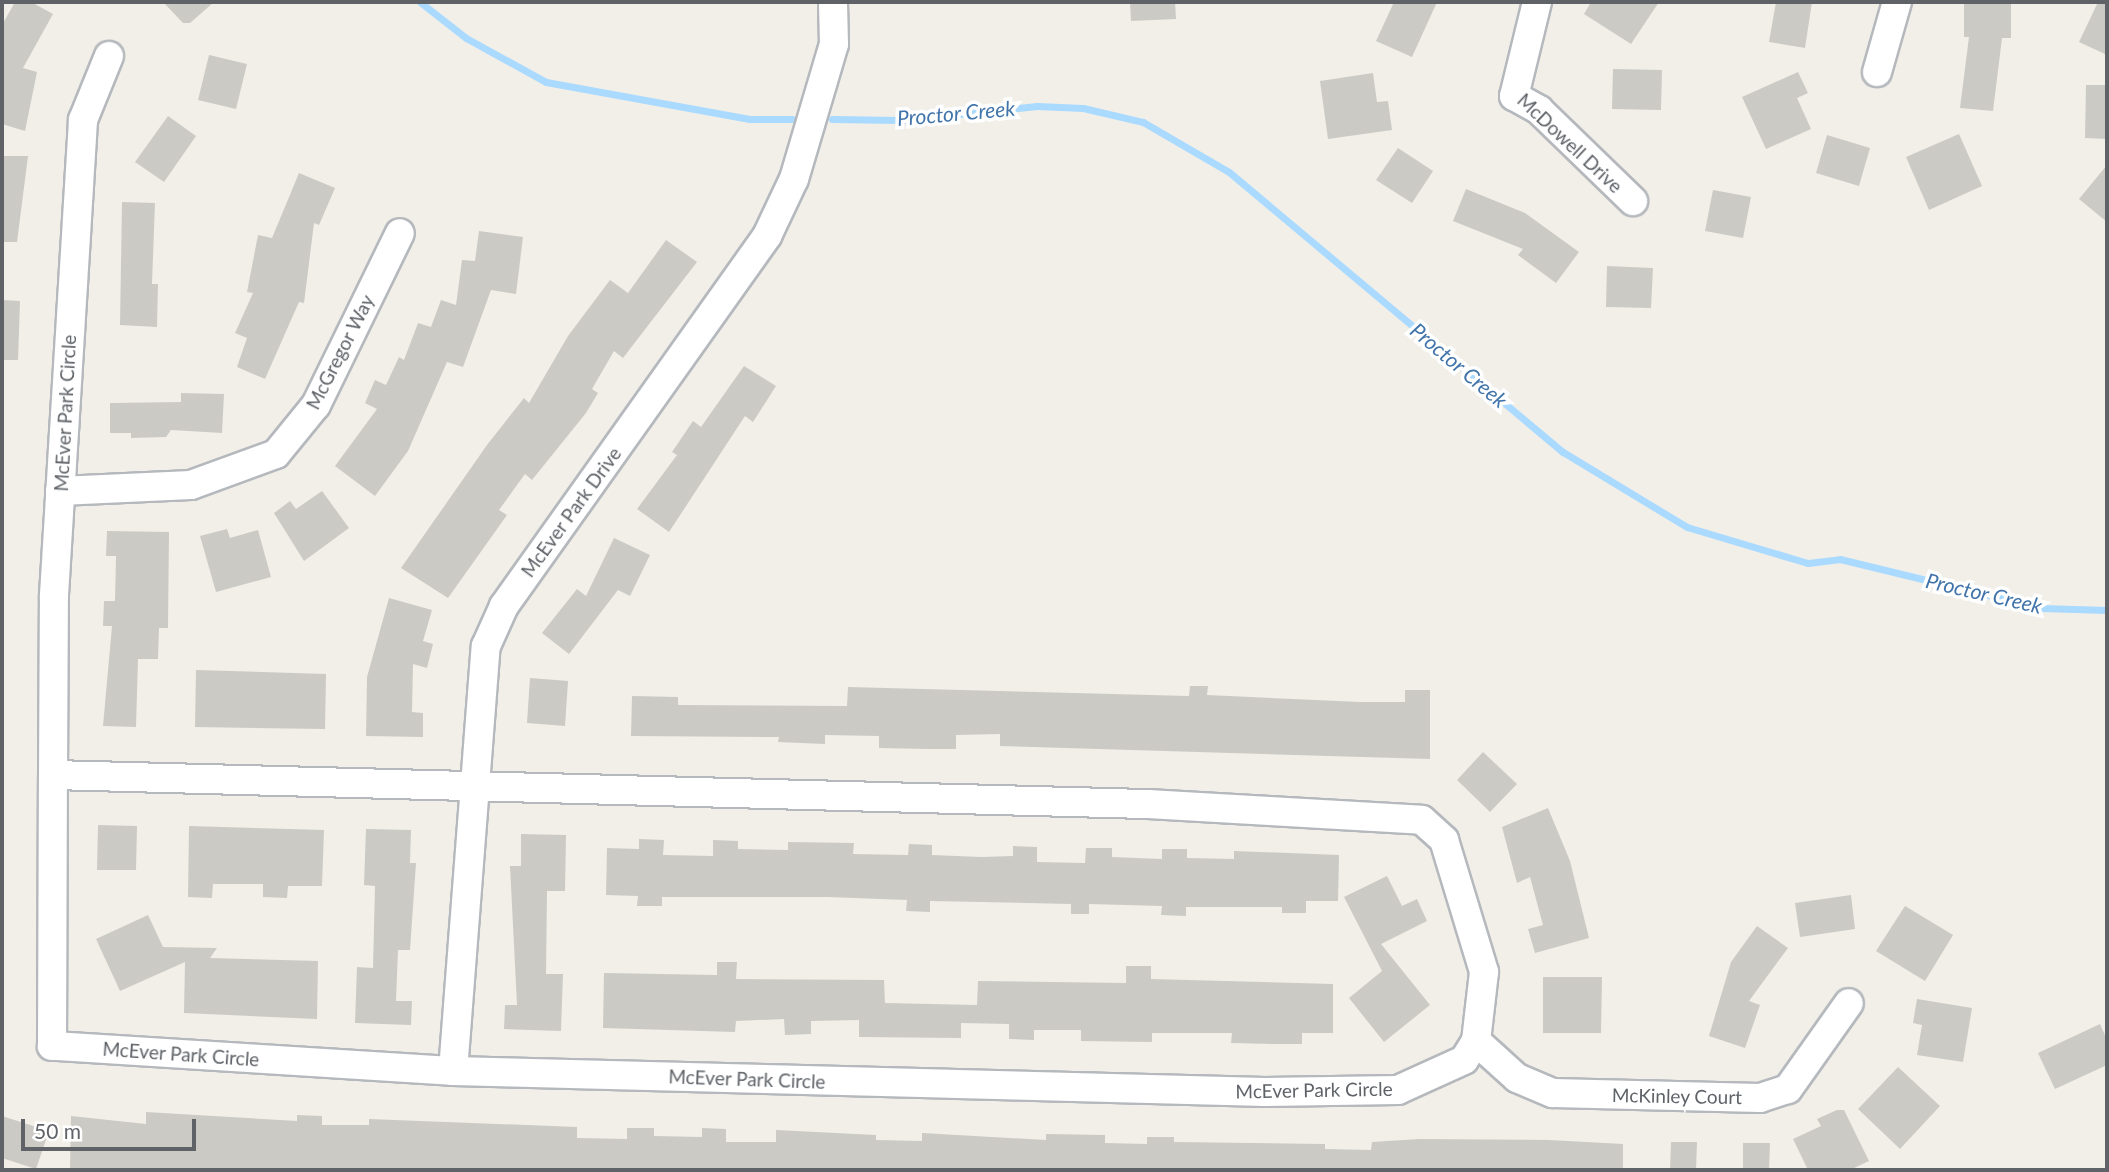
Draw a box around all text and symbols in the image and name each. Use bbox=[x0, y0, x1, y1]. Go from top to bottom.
street label: McDowell Drive bbox=[1513, 89, 1627, 197]
water label: Proctor Creek bbox=[896, 95, 1016, 131]
street label: McGregor Way bbox=[301, 291, 379, 413]
water label: Proctor Creek bbox=[1405, 317, 1513, 413]
street label: McEver Park Circle bbox=[49, 334, 81, 492]
street label: McEver Park Drive bbox=[516, 442, 626, 582]
water label: Proctor Creek bbox=[1923, 567, 2045, 619]
street label: McEver Park Circle bbox=[102, 1037, 260, 1071]
street label: McEver Park Circle bbox=[668, 1065, 826, 1093]
street label: McEver Park Circle bbox=[1235, 1077, 1393, 1103]
street label: McKinley Court bbox=[1612, 1083, 1742, 1109]
scale bar bbox=[24, 1106, 200, 1150]
text: 50 m bbox=[34, 1118, 81, 1143]

